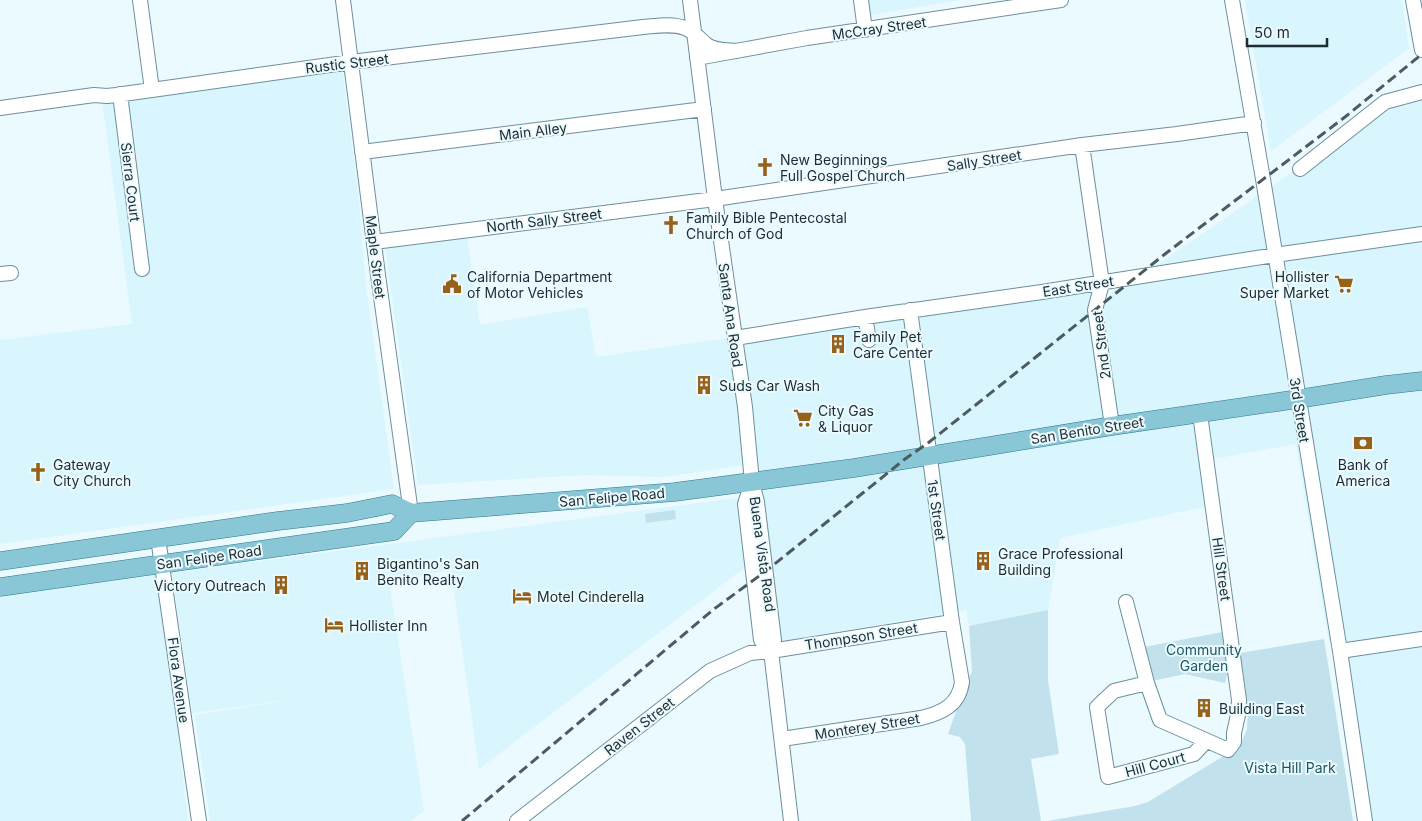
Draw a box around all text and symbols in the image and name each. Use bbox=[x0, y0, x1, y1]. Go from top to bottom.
street label: McCray Street bbox=[831, 13, 928, 43]
scale bar bbox=[1247, 15, 1327, 47]
text: 50 m bbox=[1254, 23, 1290, 42]
street label: Rustic Street bbox=[304, 49, 390, 77]
street label: Main Alley bbox=[498, 118, 568, 144]
street label: Sierra Court bbox=[118, 141, 144, 223]
street label: Sally Street bbox=[946, 146, 1023, 174]
place label: New Beginnings Full Gospel Church bbox=[780, 151, 905, 184]
church icon: New Beginnings Full Gospel Church bbox=[754, 156, 776, 178]
street label: North Sally Street bbox=[485, 204, 603, 236]
place label: Family Bible Pentecostal Church of God bbox=[686, 209, 847, 242]
street label: Maple Street bbox=[362, 214, 390, 300]
church icon: Family Bible Pentecostal Church of God bbox=[660, 214, 682, 236]
street label: Santa Ana Road bbox=[715, 262, 747, 368]
place label: California Department of Motor Vehicles bbox=[467, 268, 613, 301]
place label: Hollister Super Market bbox=[1240, 268, 1329, 301]
street label: East Street bbox=[1041, 272, 1115, 300]
public building icon: California Department of Motor Vehicles bbox=[441, 273, 463, 295]
supermarket icon: Hollister Super Market bbox=[1333, 273, 1355, 295]
street label: 2nd Street bbox=[1088, 309, 1114, 380]
place label: Family Pet Care Center bbox=[853, 328, 933, 361]
building icon: Family Pet Care Center bbox=[827, 333, 849, 355]
building icon: Suds Car Wash bbox=[693, 374, 715, 396]
street label: 3rd Street bbox=[1286, 376, 1314, 444]
place label: Suds Car Wash bbox=[719, 377, 820, 394]
place label: City Gas & Liquor bbox=[818, 402, 874, 435]
supermarket icon: City Gas & Liquor bbox=[792, 407, 814, 429]
street label: San Benito Street bbox=[1029, 413, 1145, 447]
bank icon: Bank of America bbox=[1352, 432, 1374, 454]
place label: Gateway City Church bbox=[53, 456, 131, 489]
place label: Bank of America bbox=[1336, 456, 1390, 489]
church icon: Gateway City Church bbox=[27, 461, 49, 483]
street label: 1st Street bbox=[924, 479, 950, 542]
street label: San Felipe Road bbox=[558, 484, 666, 510]
street label: Buena Vista Road bbox=[746, 495, 780, 613]
street label: Hill Street bbox=[1209, 536, 1235, 602]
street label: San Felipe Road bbox=[155, 541, 263, 573]
place label: Grace Professional Building bbox=[998, 545, 1123, 578]
building icon: Grace Professional Building bbox=[972, 550, 994, 572]
place label: Bigantino's San Benito Realty bbox=[377, 555, 479, 588]
building icon: Bigantino's San Benito Realty bbox=[351, 560, 373, 582]
building icon: Victory Outreach bbox=[270, 574, 292, 596]
place label: Victory Outreach bbox=[154, 577, 266, 594]
hotel icon: Motel Cinderella bbox=[511, 585, 533, 607]
place label: Motel Cinderella bbox=[537, 588, 644, 605]
hotel icon: Hollister Inn bbox=[323, 614, 345, 636]
place label: Hollister Inn bbox=[349, 617, 427, 634]
street label: Thompson Street bbox=[803, 619, 919, 653]
street label: Flora Avenue bbox=[165, 636, 193, 724]
park label: Community Garden bbox=[1166, 641, 1242, 674]
street label: Raven Street bbox=[601, 693, 678, 759]
building icon: Building East bbox=[1193, 697, 1215, 719]
place label: Building East bbox=[1219, 700, 1305, 717]
street label: Monterey Street bbox=[813, 709, 921, 743]
street label: Hill Court bbox=[1123, 748, 1187, 780]
park label: Vista Hill Park bbox=[1244, 759, 1336, 776]

